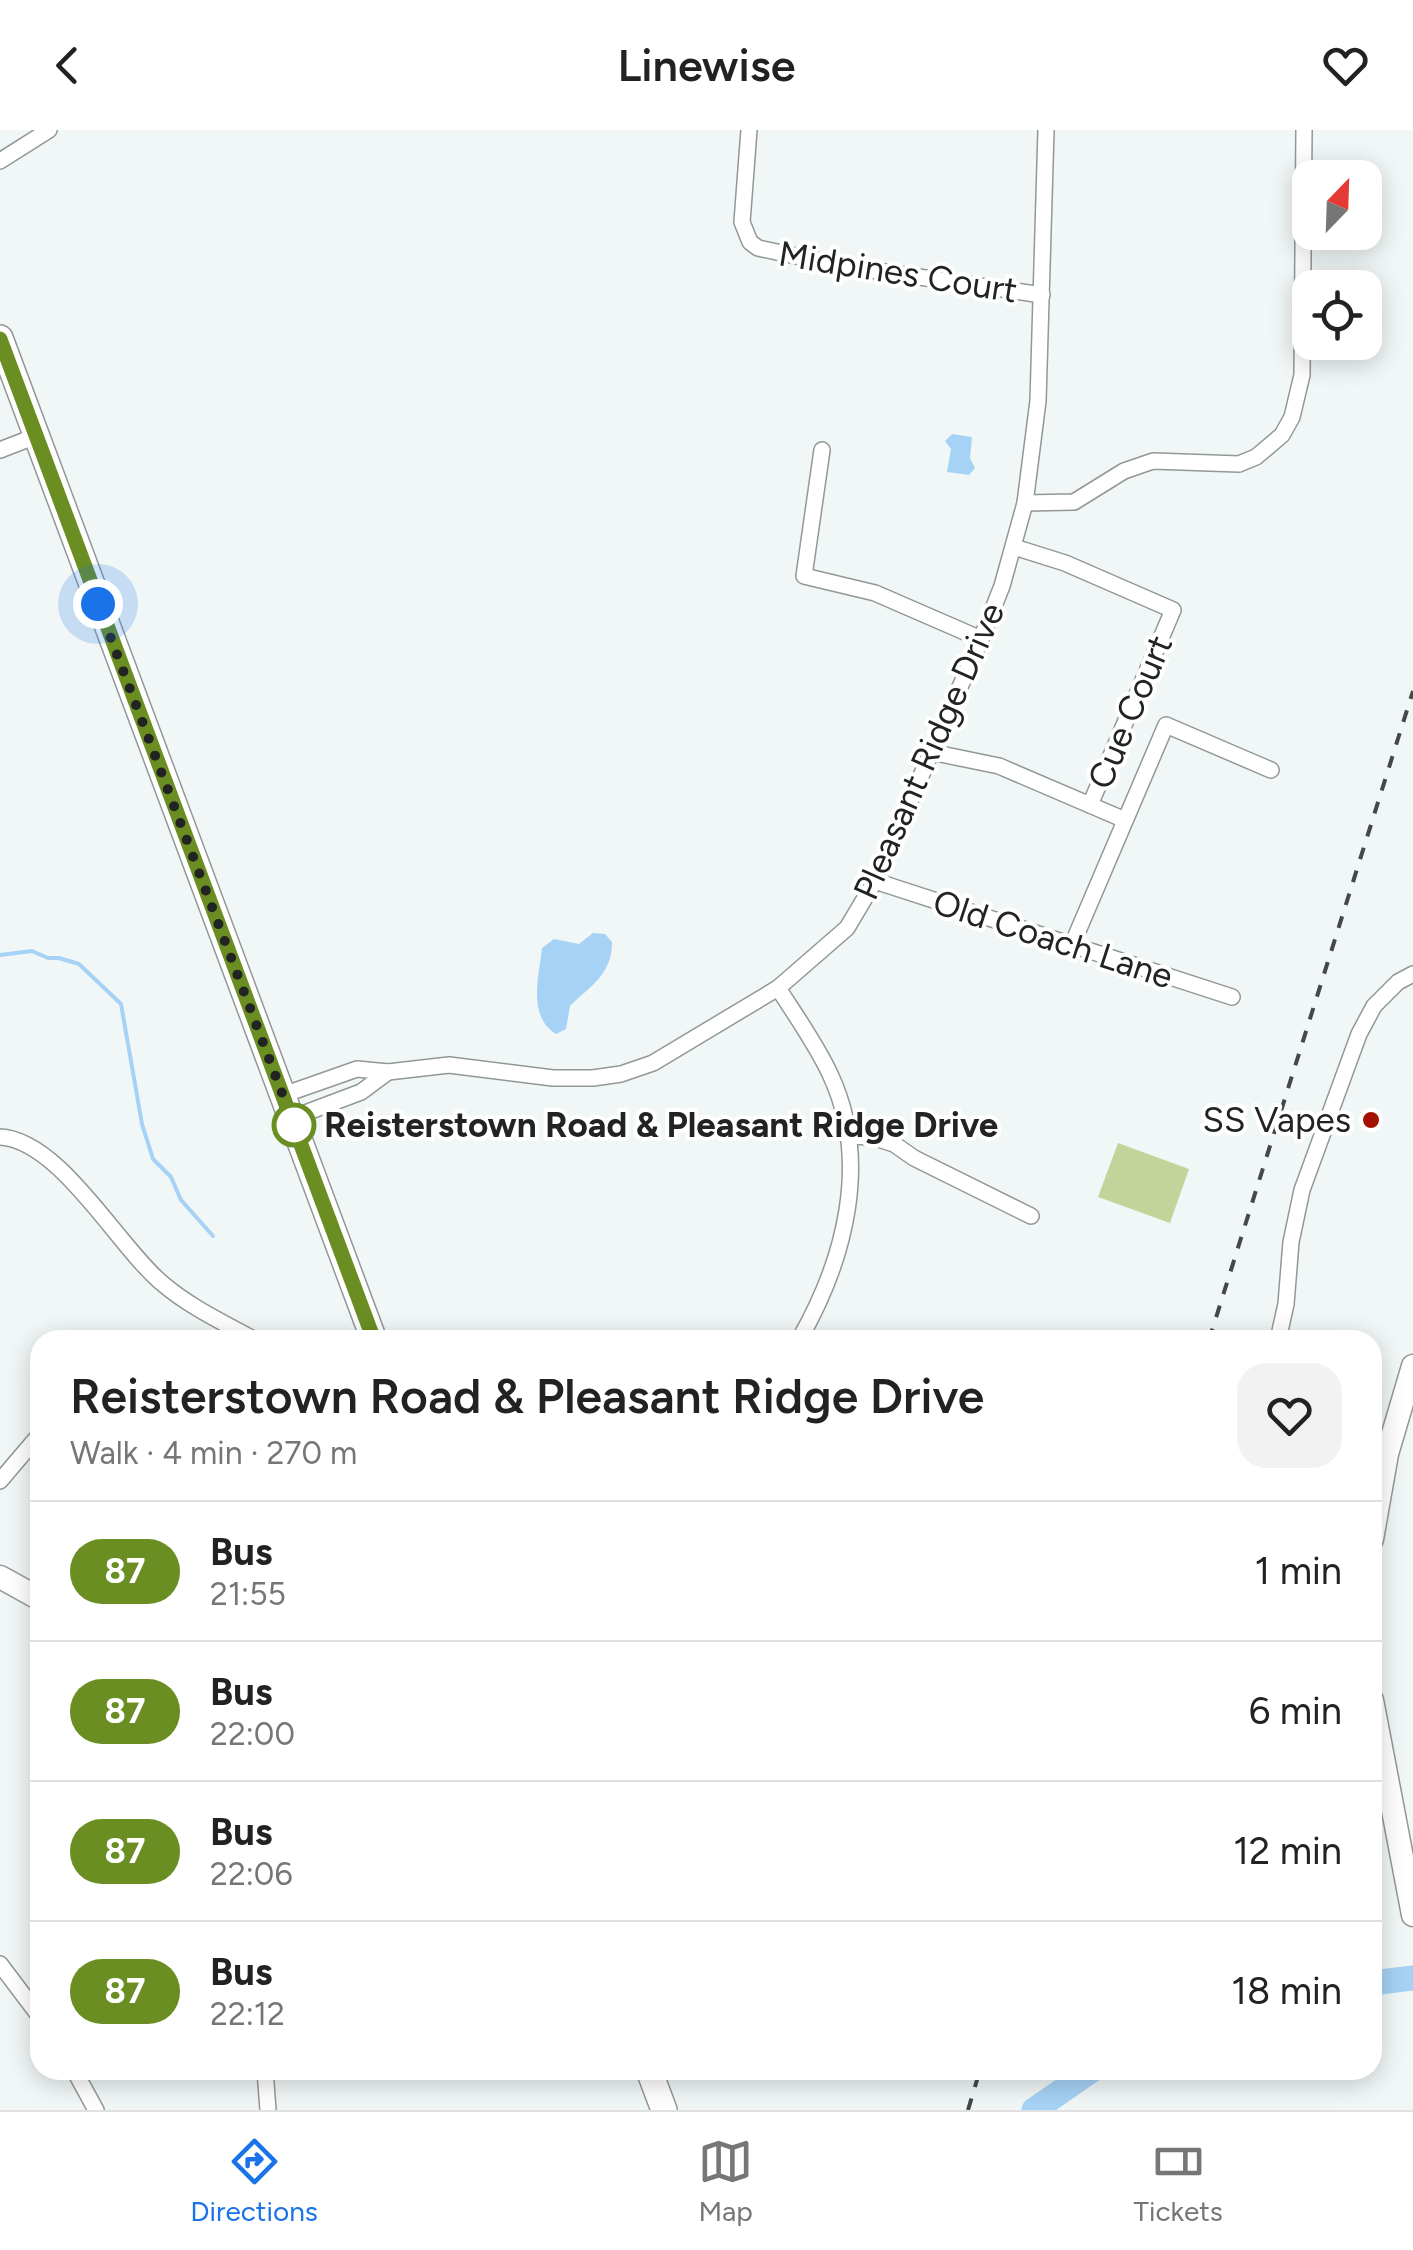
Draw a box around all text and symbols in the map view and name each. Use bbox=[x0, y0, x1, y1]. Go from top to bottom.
icon: back bbox=[40, 38, 95, 93]
text: Linewise bbox=[617, 38, 796, 92]
icon: heart bbox=[1318, 38, 1373, 93]
north arrow bbox=[1292, 160, 1382, 250]
map controls bbox=[1292, 160, 1382, 360]
street label: Midpines Court bbox=[776, 232, 1020, 312]
button: locate bbox=[1292, 270, 1382, 360]
your location bbox=[73, 579, 123, 629]
street label: Pleasant Ridge Drive bbox=[845, 596, 1013, 906]
street label: Cue Court bbox=[1079, 629, 1181, 795]
street label: Old Coach Lane bbox=[928, 881, 1178, 997]
place label: SS Vapes bbox=[1203, 1099, 1351, 1141]
marker: Reisterstown Road & Pleasant Ridge Drive bbox=[273, 1104, 315, 1146]
place label: Reisterstown Road & Pleasant Ridge Drive bbox=[324, 1104, 998, 1146]
marker: SS Vapes bbox=[1360, 1109, 1382, 1131]
button: heart bbox=[1237, 1363, 1342, 1468]
text: Reisterstown Road & Pleasant Ridge Drive bbox=[70, 1367, 984, 1425]
text: Walk · 4 min · 270 m bbox=[70, 1434, 357, 1472]
text: Bus bbox=[210, 1529, 273, 1575]
text: 1 min bbox=[1255, 1548, 1342, 1594]
text: 87 bbox=[105, 1550, 145, 1592]
text: 21:55 bbox=[210, 1575, 286, 1613]
text: Bus bbox=[210, 1669, 273, 1715]
text: 6 min bbox=[1249, 1688, 1342, 1734]
text: 87 bbox=[105, 1690, 145, 1732]
text: 22:00 bbox=[210, 1715, 295, 1753]
text: Bus bbox=[210, 1809, 273, 1855]
text: 12 min bbox=[1233, 1828, 1342, 1874]
text: 87 bbox=[105, 1830, 145, 1872]
text: 22:06 bbox=[210, 1855, 293, 1893]
text: Bus bbox=[210, 1949, 273, 1995]
text: 18 min bbox=[1231, 1968, 1342, 2014]
text: 87 bbox=[105, 1970, 145, 2012]
text: 22:12 bbox=[210, 1995, 285, 2033]
tab: Directions bbox=[190, 2134, 318, 2228]
tab: Map bbox=[698, 2134, 753, 2228]
tab: Tickets bbox=[1134, 2134, 1223, 2228]

